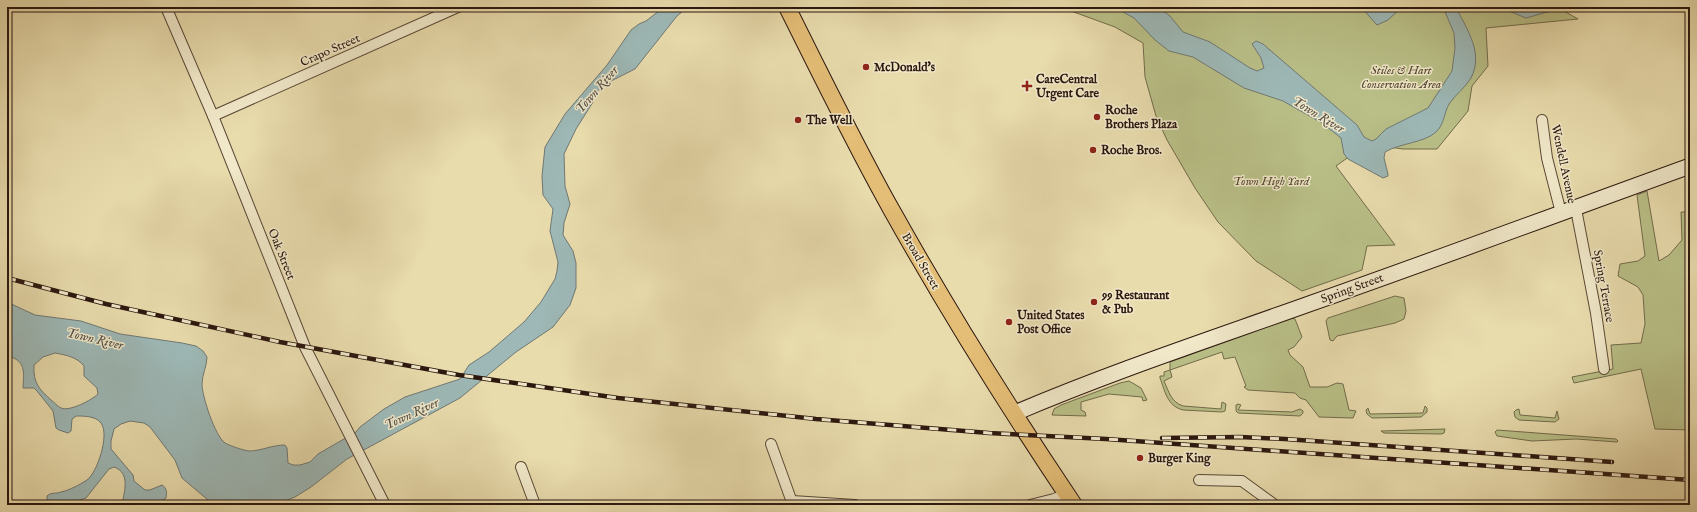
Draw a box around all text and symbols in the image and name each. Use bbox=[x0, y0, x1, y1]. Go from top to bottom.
street label: Crapo Street bbox=[298, 31, 363, 71]
place label: McDonald's bbox=[874, 60, 936, 75]
water label: Town River bbox=[572, 62, 623, 117]
marker: McDonald's bbox=[861, 62, 871, 72]
park label: Stiles & Hart Conservation Area bbox=[1361, 63, 1441, 92]
place label: CareCentral Urgent Care bbox=[1035, 72, 1100, 102]
marker: CareCentral Urgent Care bbox=[1021, 80, 1033, 92]
water label: Town River bbox=[1289, 93, 1348, 138]
place label: Roche Brothers Plaza bbox=[1105, 103, 1178, 132]
marker: Roche Brothers Plaza bbox=[1092, 112, 1102, 122]
place label: The Well bbox=[805, 113, 853, 128]
marker: The Well bbox=[793, 115, 803, 125]
street label: Wendell Avenue bbox=[1548, 123, 1579, 206]
place label: Roche Bros. bbox=[1101, 143, 1162, 158]
marker: Roche Bros. bbox=[1088, 145, 1098, 155]
park label: Town High Yard bbox=[1233, 174, 1311, 190]
street label: Oak Street bbox=[264, 226, 299, 282]
street label: Broad Street bbox=[898, 230, 943, 292]
street label: Spring Terrace bbox=[1589, 249, 1617, 324]
street label: Spring Street bbox=[1319, 270, 1386, 308]
place label: 99 Restaurant & Pub bbox=[1101, 288, 1170, 317]
marker: 99 Restaurant & Pub bbox=[1089, 297, 1099, 307]
place label: United States Post Office bbox=[1016, 308, 1085, 337]
marker: United States Post Office bbox=[1004, 317, 1014, 327]
water label: Town River bbox=[64, 325, 125, 354]
water label: Town River bbox=[382, 394, 442, 434]
place label: Burger King bbox=[1148, 451, 1211, 467]
marker: Burger King bbox=[1135, 453, 1145, 463]

